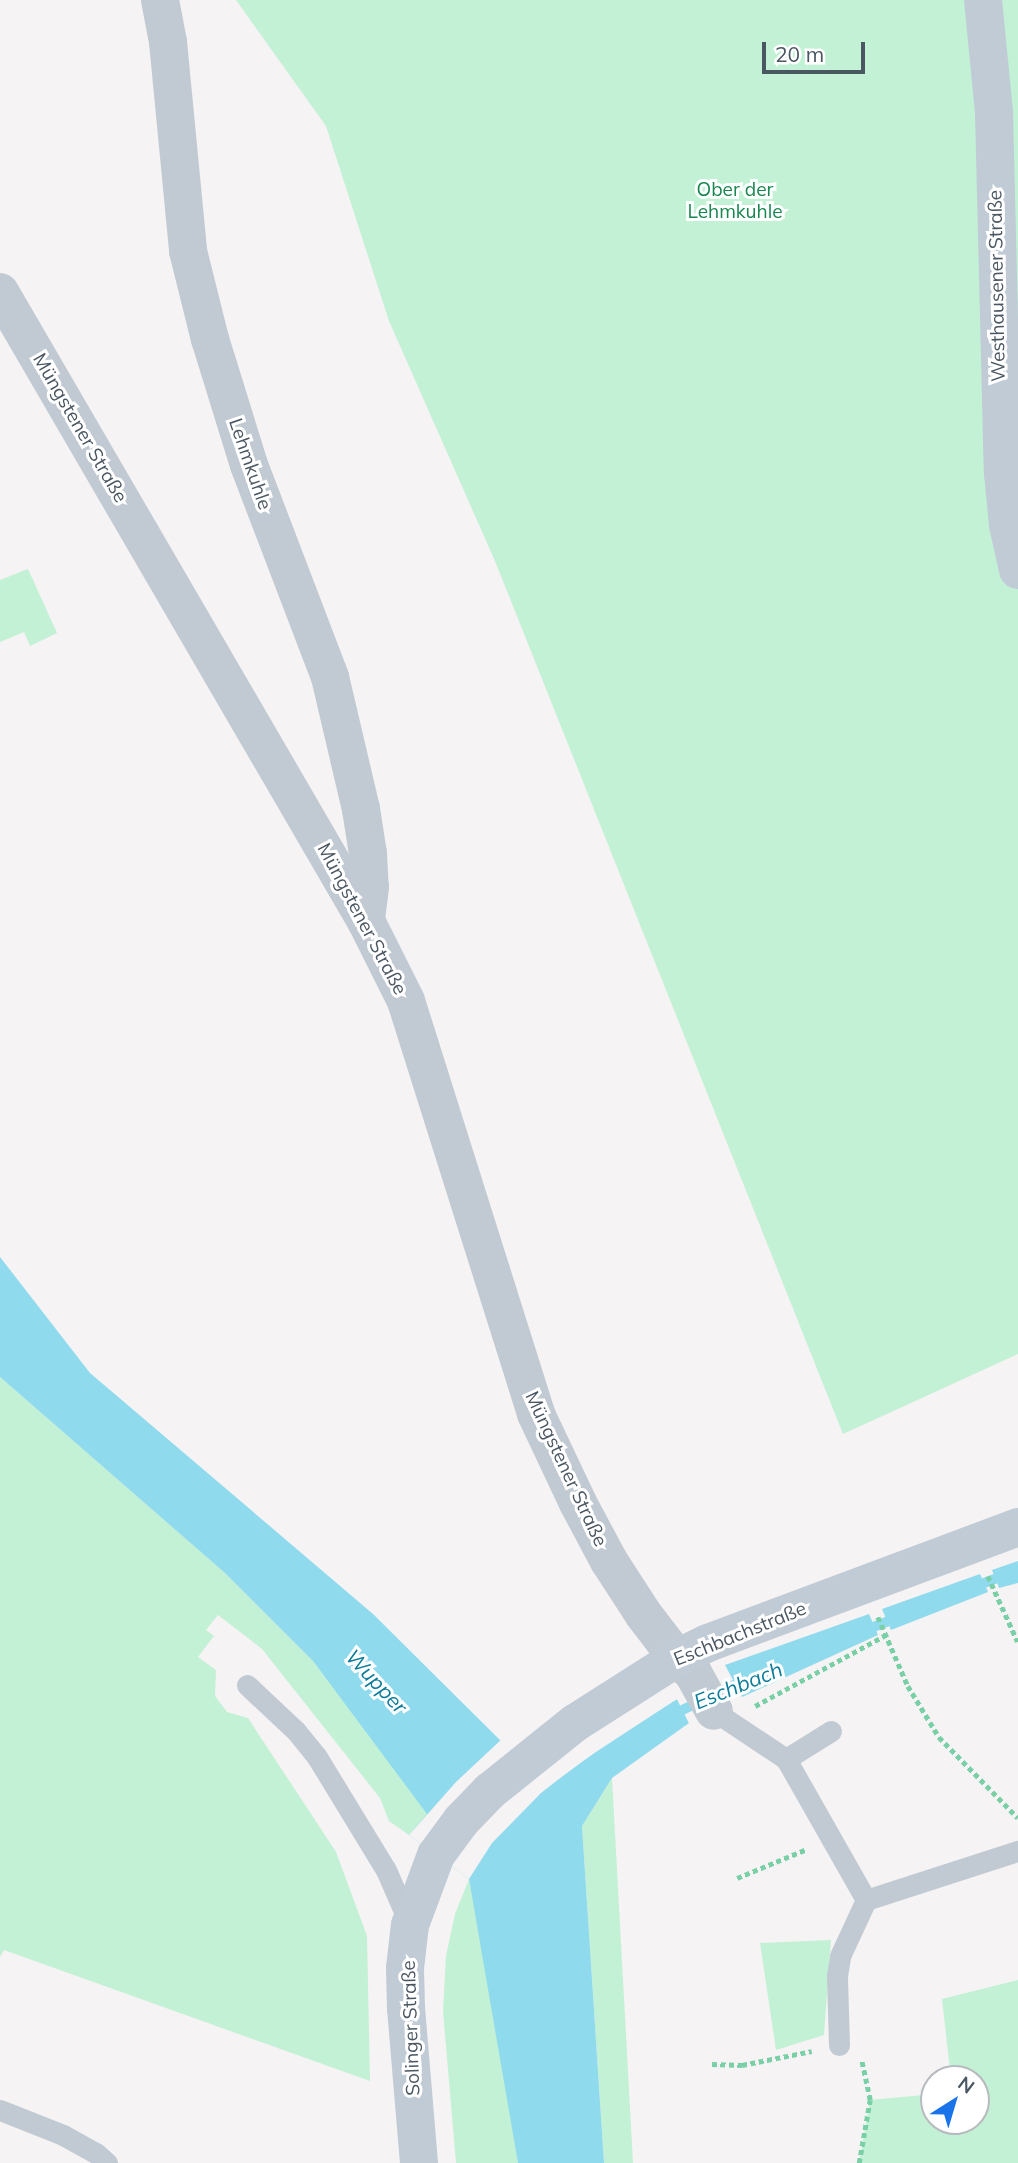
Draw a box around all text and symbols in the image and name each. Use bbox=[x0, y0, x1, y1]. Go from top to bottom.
scale bar bbox=[766, 28, 869, 72]
text: 20 m bbox=[775, 41, 824, 67]
park label: Ober der Lehmkuhle bbox=[687, 179, 783, 223]
street label: Westhausener Straße bbox=[984, 190, 1010, 382]
street label: Müngstener Straße bbox=[28, 349, 132, 507]
street label: Lehmkuhle bbox=[224, 415, 276, 513]
street label: Müngstener Straße bbox=[312, 839, 412, 999]
street label: Müngstener Straße bbox=[520, 1388, 612, 1550]
street label: Eschbachstraße bbox=[670, 1597, 810, 1671]
water label: Wupper bbox=[341, 1644, 413, 1718]
water label: Eschbach bbox=[690, 1656, 786, 1714]
street label: Solinger Straße bbox=[397, 1960, 425, 2096]
north arrow bbox=[920, 2065, 990, 2135]
text: N bbox=[953, 2071, 979, 2099]

